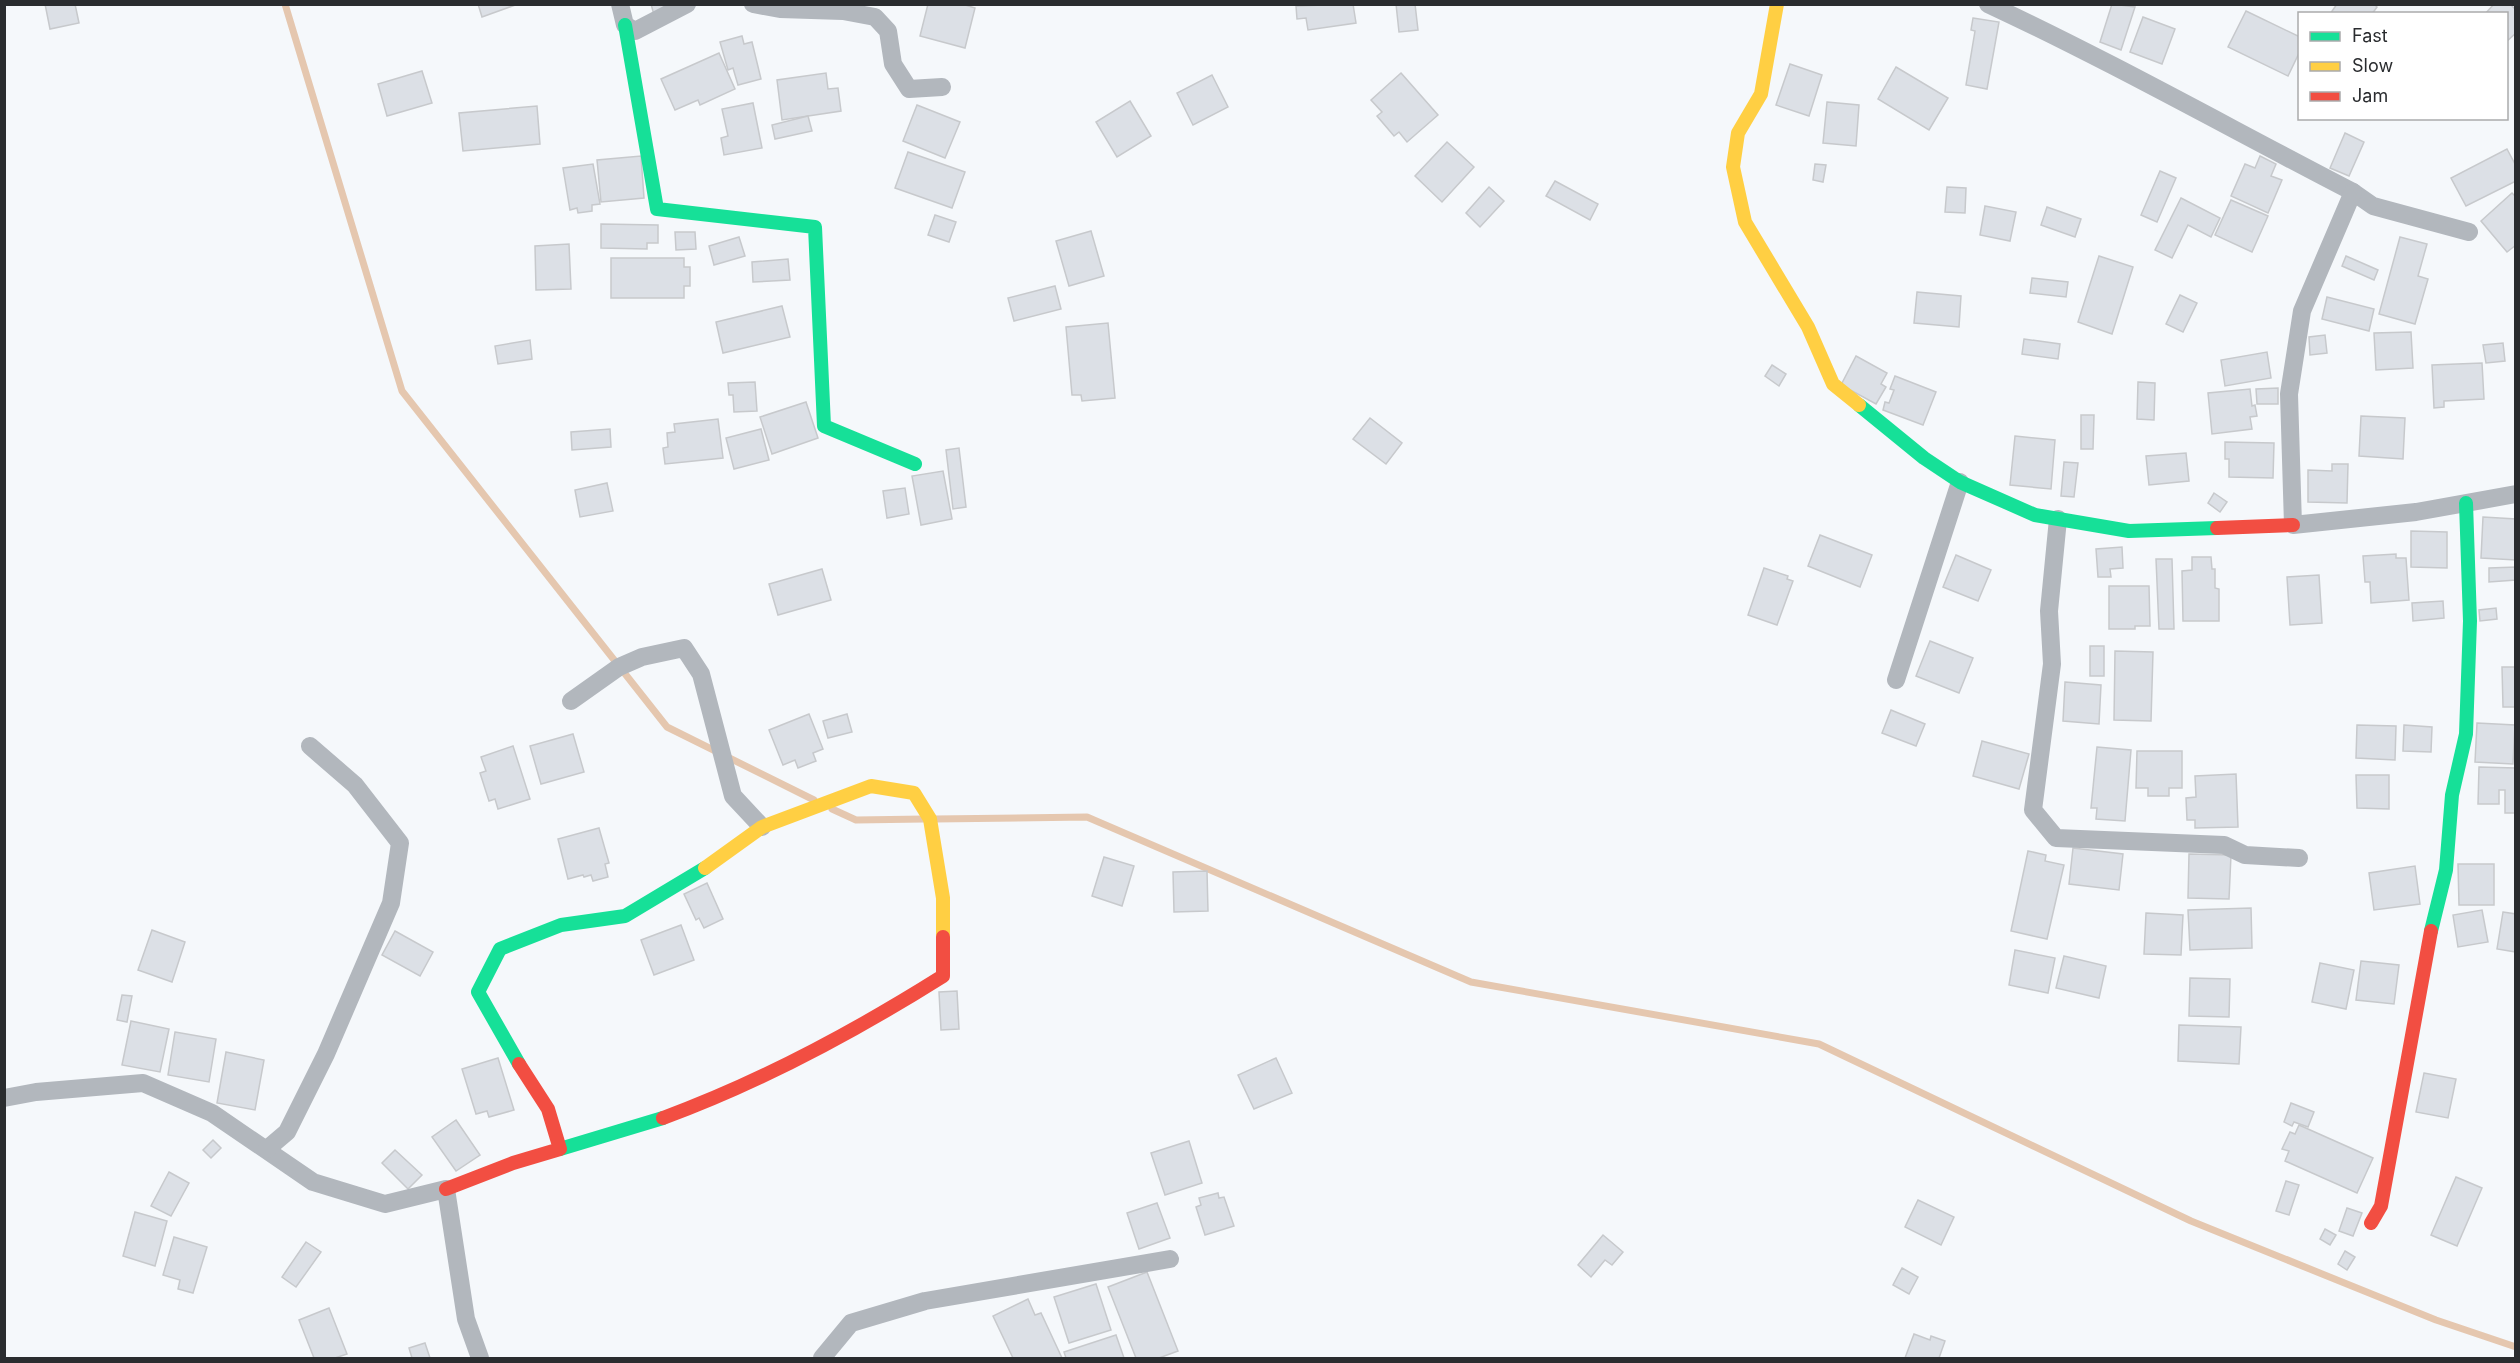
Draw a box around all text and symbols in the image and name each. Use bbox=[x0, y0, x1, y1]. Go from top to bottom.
legend bbox=[2298, 12, 2508, 120]
text: Fast bbox=[2352, 25, 2388, 46]
text: Slow bbox=[2352, 55, 2393, 76]
text: Jam bbox=[2352, 85, 2388, 106]

